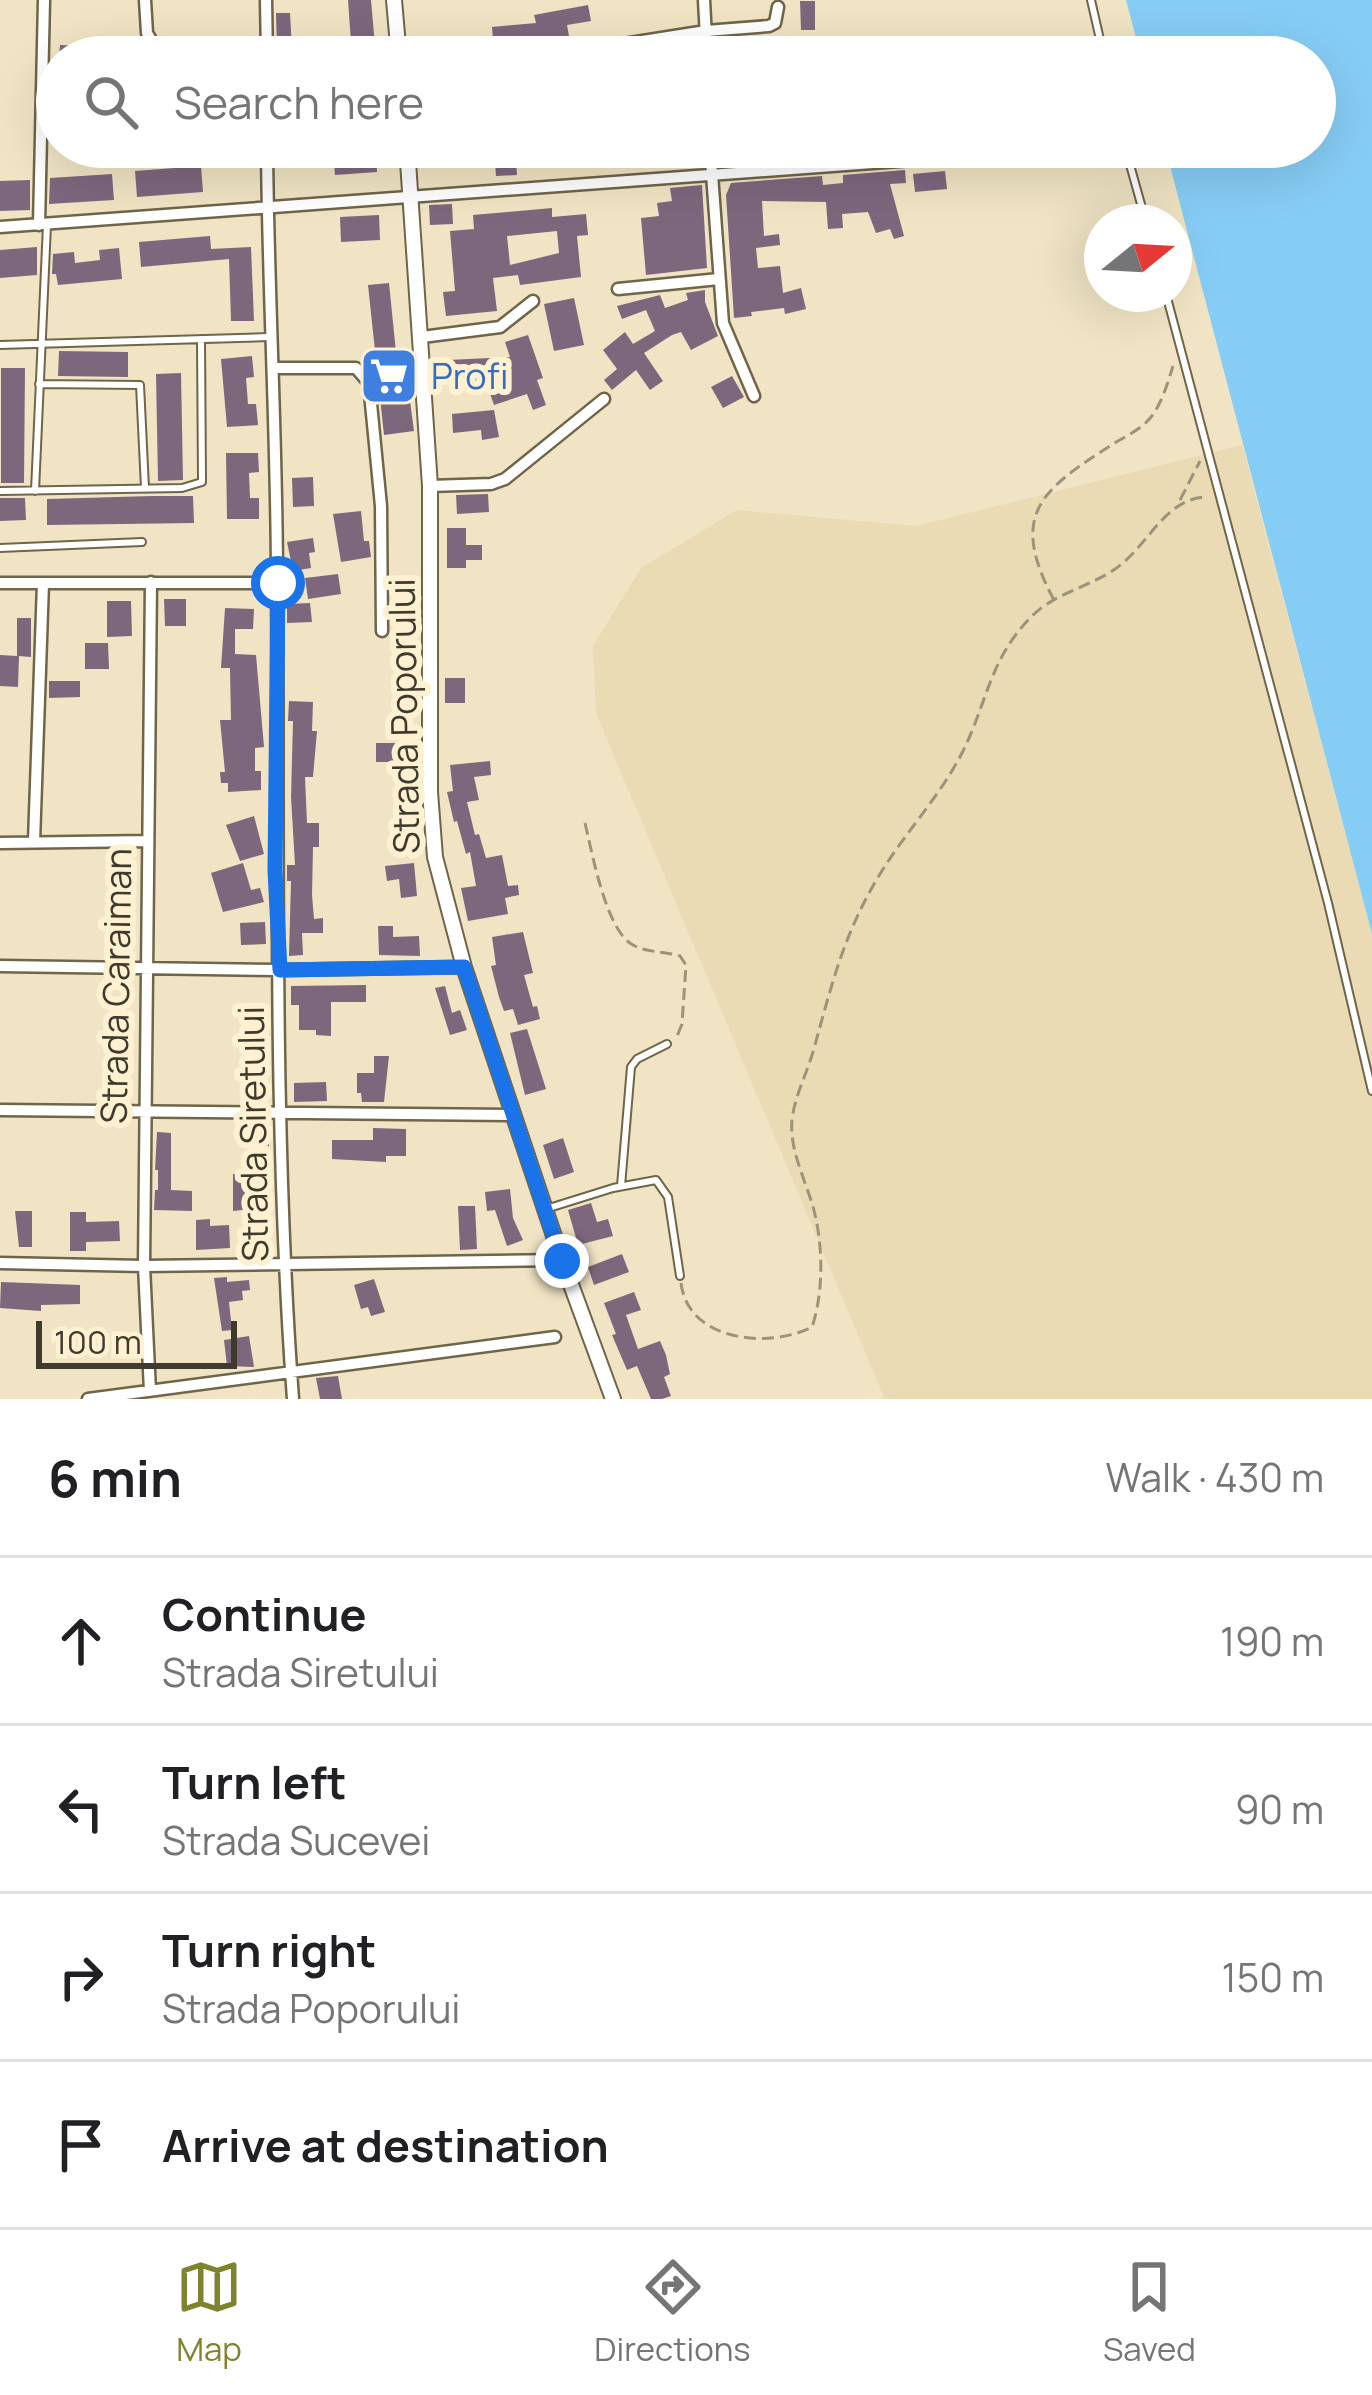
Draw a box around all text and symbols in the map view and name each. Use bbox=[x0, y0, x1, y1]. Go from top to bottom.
search box bbox=[36, 36, 1336, 168]
icon: search bbox=[78, 69, 144, 135]
text: Search here bbox=[174, 71, 424, 133]
north arrow bbox=[1084, 204, 1192, 312]
supermarket icon: Profi bbox=[358, 345, 420, 407]
place label: Profi bbox=[431, 351, 508, 400]
route start bbox=[251, 556, 305, 610]
street label: Strada Poporului bbox=[377, 578, 430, 854]
street label: Strada Caraiman bbox=[89, 848, 142, 1124]
street label: Strada Siretului bbox=[226, 1006, 279, 1262]
route end bbox=[535, 1234, 589, 1288]
scale bar bbox=[36, 1315, 237, 1368]
text: 100 m bbox=[54, 1319, 142, 1364]
text: 6 min bbox=[48, 1443, 182, 1512]
text: Walk · 430 m bbox=[1106, 1450, 1324, 1504]
text: Continue bbox=[162, 1583, 367, 1645]
icon: ahead bbox=[48, 1608, 114, 1674]
text: 190 m bbox=[1220, 1614, 1324, 1668]
text: Strada Siretului bbox=[162, 1645, 439, 1699]
text: Turn left bbox=[162, 1751, 347, 1813]
icon: left bbox=[48, 1776, 114, 1842]
text: 90 m bbox=[1235, 1782, 1324, 1836]
text: Strada Sucevei bbox=[162, 1813, 430, 1867]
text: Turn right bbox=[162, 1919, 376, 1981]
icon: right bbox=[48, 1944, 114, 2010]
text: 150 m bbox=[1222, 1950, 1324, 2004]
text: Strada Poporului bbox=[162, 1981, 460, 2035]
icon: arrive bbox=[48, 2112, 114, 2178]
text: Arrive at destination bbox=[162, 2114, 609, 2176]
tab: Map bbox=[176, 2254, 242, 2371]
tab: Directions bbox=[594, 2254, 751, 2371]
tab: Saved bbox=[1103, 2254, 1196, 2371]

